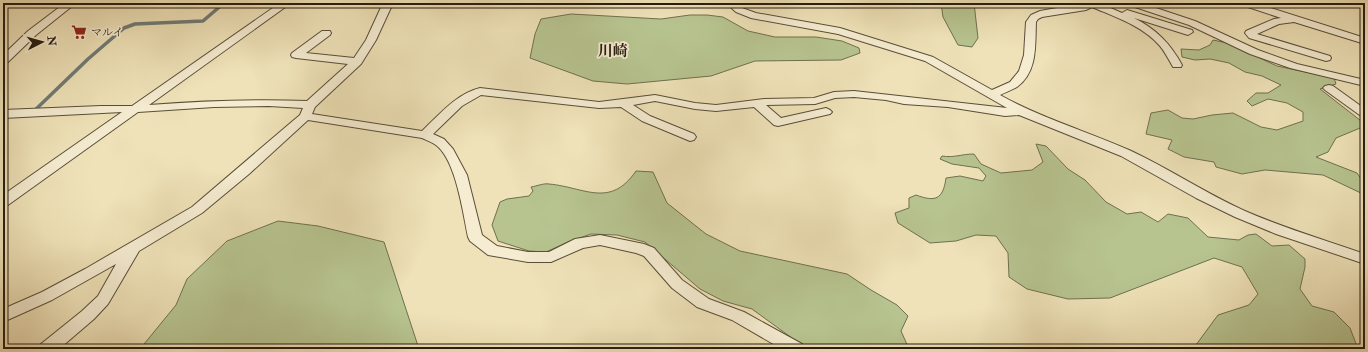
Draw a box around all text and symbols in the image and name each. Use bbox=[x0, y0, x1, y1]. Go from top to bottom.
north arrow bbox=[22, 22, 62, 62]
supermarket icon: マルイ bbox=[70, 23, 88, 41]
place label: マルイ bbox=[91, 26, 123, 39]
text: N bbox=[44, 34, 59, 48]
district label: 川崎 bbox=[598, 42, 628, 61]

